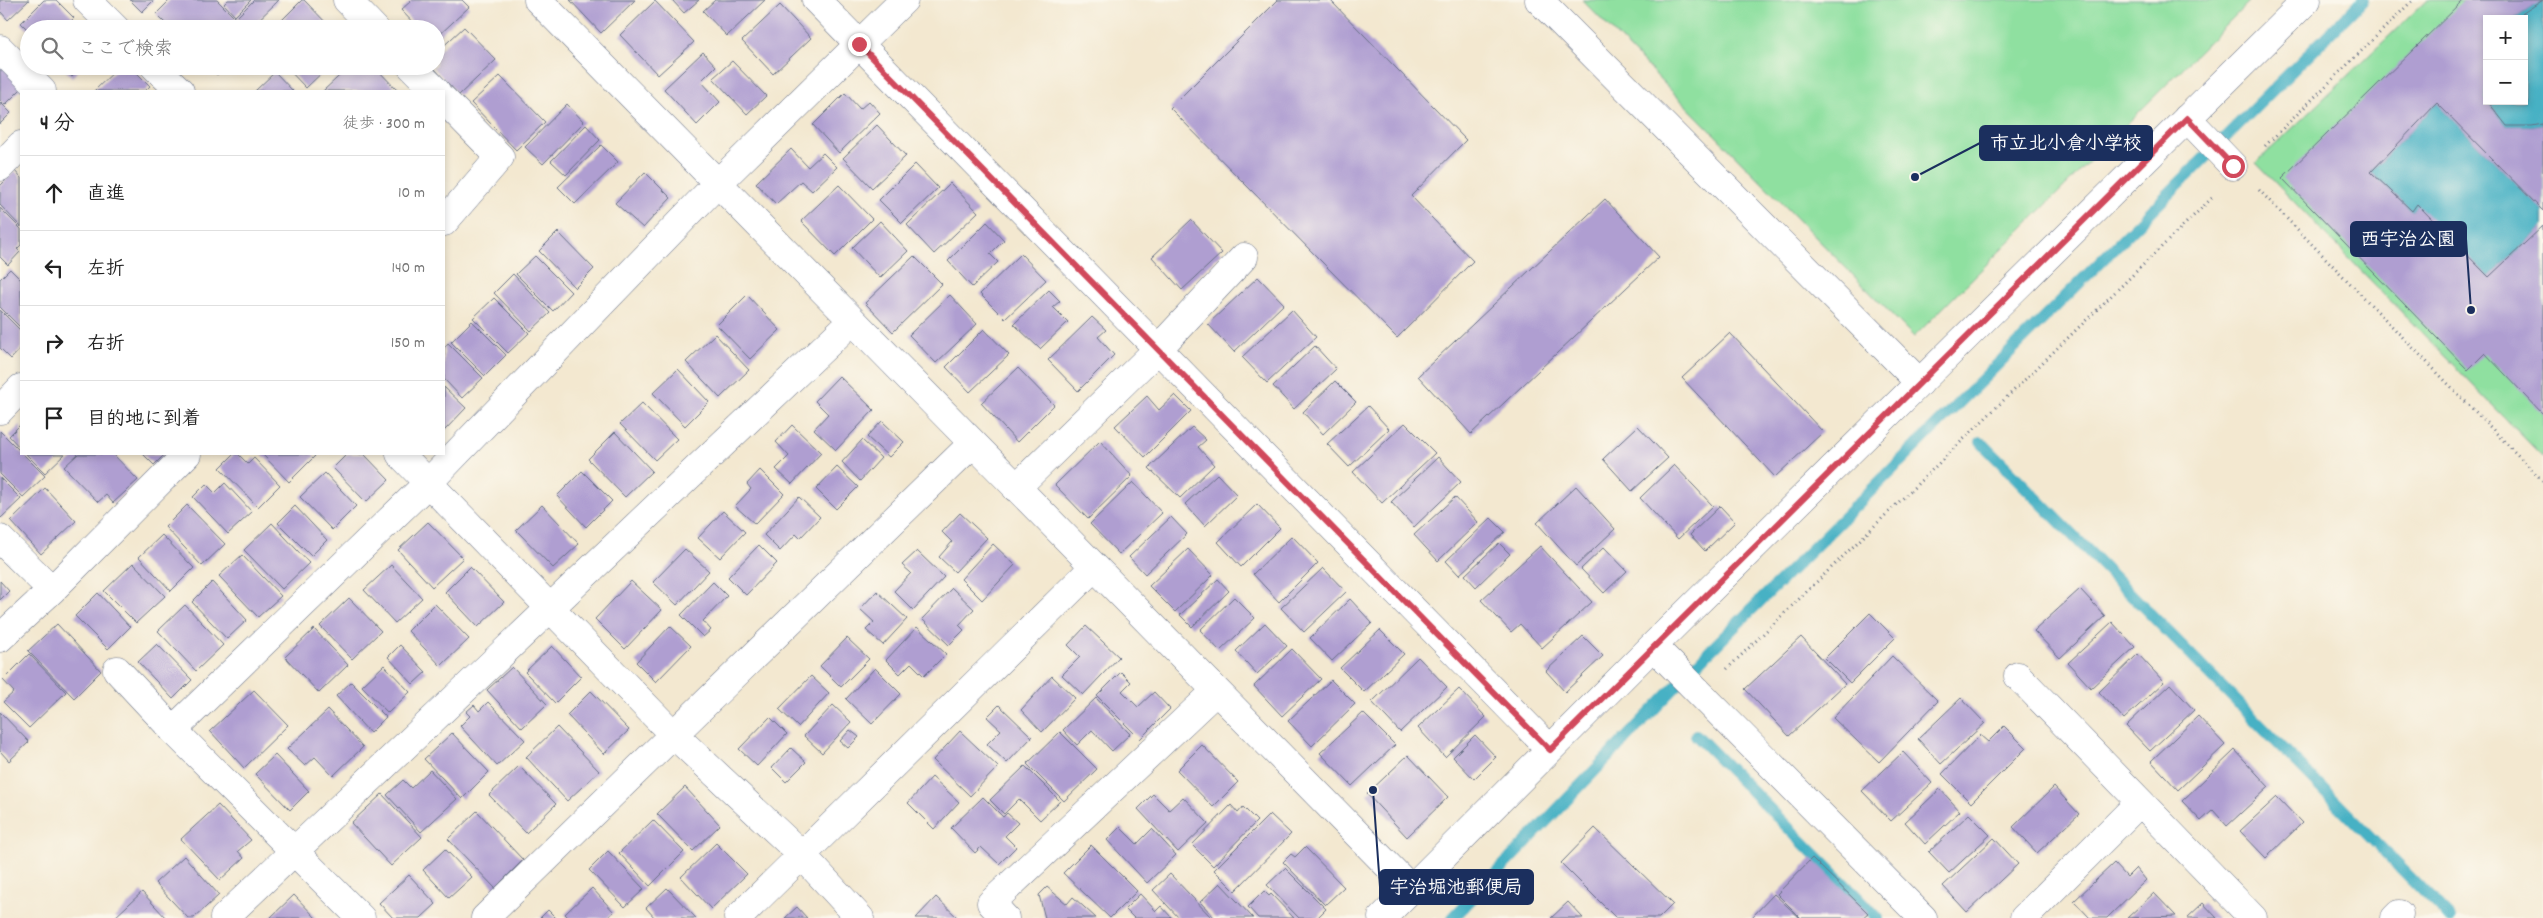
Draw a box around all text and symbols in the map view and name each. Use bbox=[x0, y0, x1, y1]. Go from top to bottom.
map controls bbox=[2483, 15, 2528, 105]
button: + bbox=[2483, 15, 2528, 60]
search box bbox=[20, 20, 445, 75]
route end bbox=[848, 33, 871, 56]
icon: search bbox=[38, 34, 66, 62]
text: ここで検索 bbox=[78, 37, 173, 64]
button: − bbox=[2483, 60, 2528, 105]
text: 4 分 bbox=[40, 110, 75, 140]
text: 徒歩 · 300 m bbox=[343, 113, 425, 136]
callout: 市立北小倉小学校 bbox=[1980, 126, 2152, 160]
text: 市立北小倉小学校 bbox=[1990, 132, 2142, 159]
route start bbox=[2222, 155, 2245, 178]
icon: ahead bbox=[40, 179, 68, 207]
text: 直進 bbox=[87, 182, 125, 209]
text: 10 m bbox=[398, 182, 425, 205]
callout: 西宇治公園 bbox=[2351, 222, 2466, 256]
text: 西宇治公園 bbox=[2360, 228, 2456, 255]
icon: left bbox=[40, 254, 68, 282]
text: 左折 bbox=[87, 257, 125, 284]
text: 140 m bbox=[391, 257, 425, 280]
icon: right bbox=[40, 329, 68, 357]
text: 右折 bbox=[87, 332, 125, 359]
text: 150 m bbox=[391, 332, 425, 355]
icon: arrive bbox=[40, 404, 68, 432]
text: 目的地に到着 bbox=[87, 407, 201, 434]
callout: 宇治堀池郵便局 bbox=[1380, 870, 1533, 904]
text: 宇治堀池郵便局 bbox=[1389, 876, 1523, 903]

